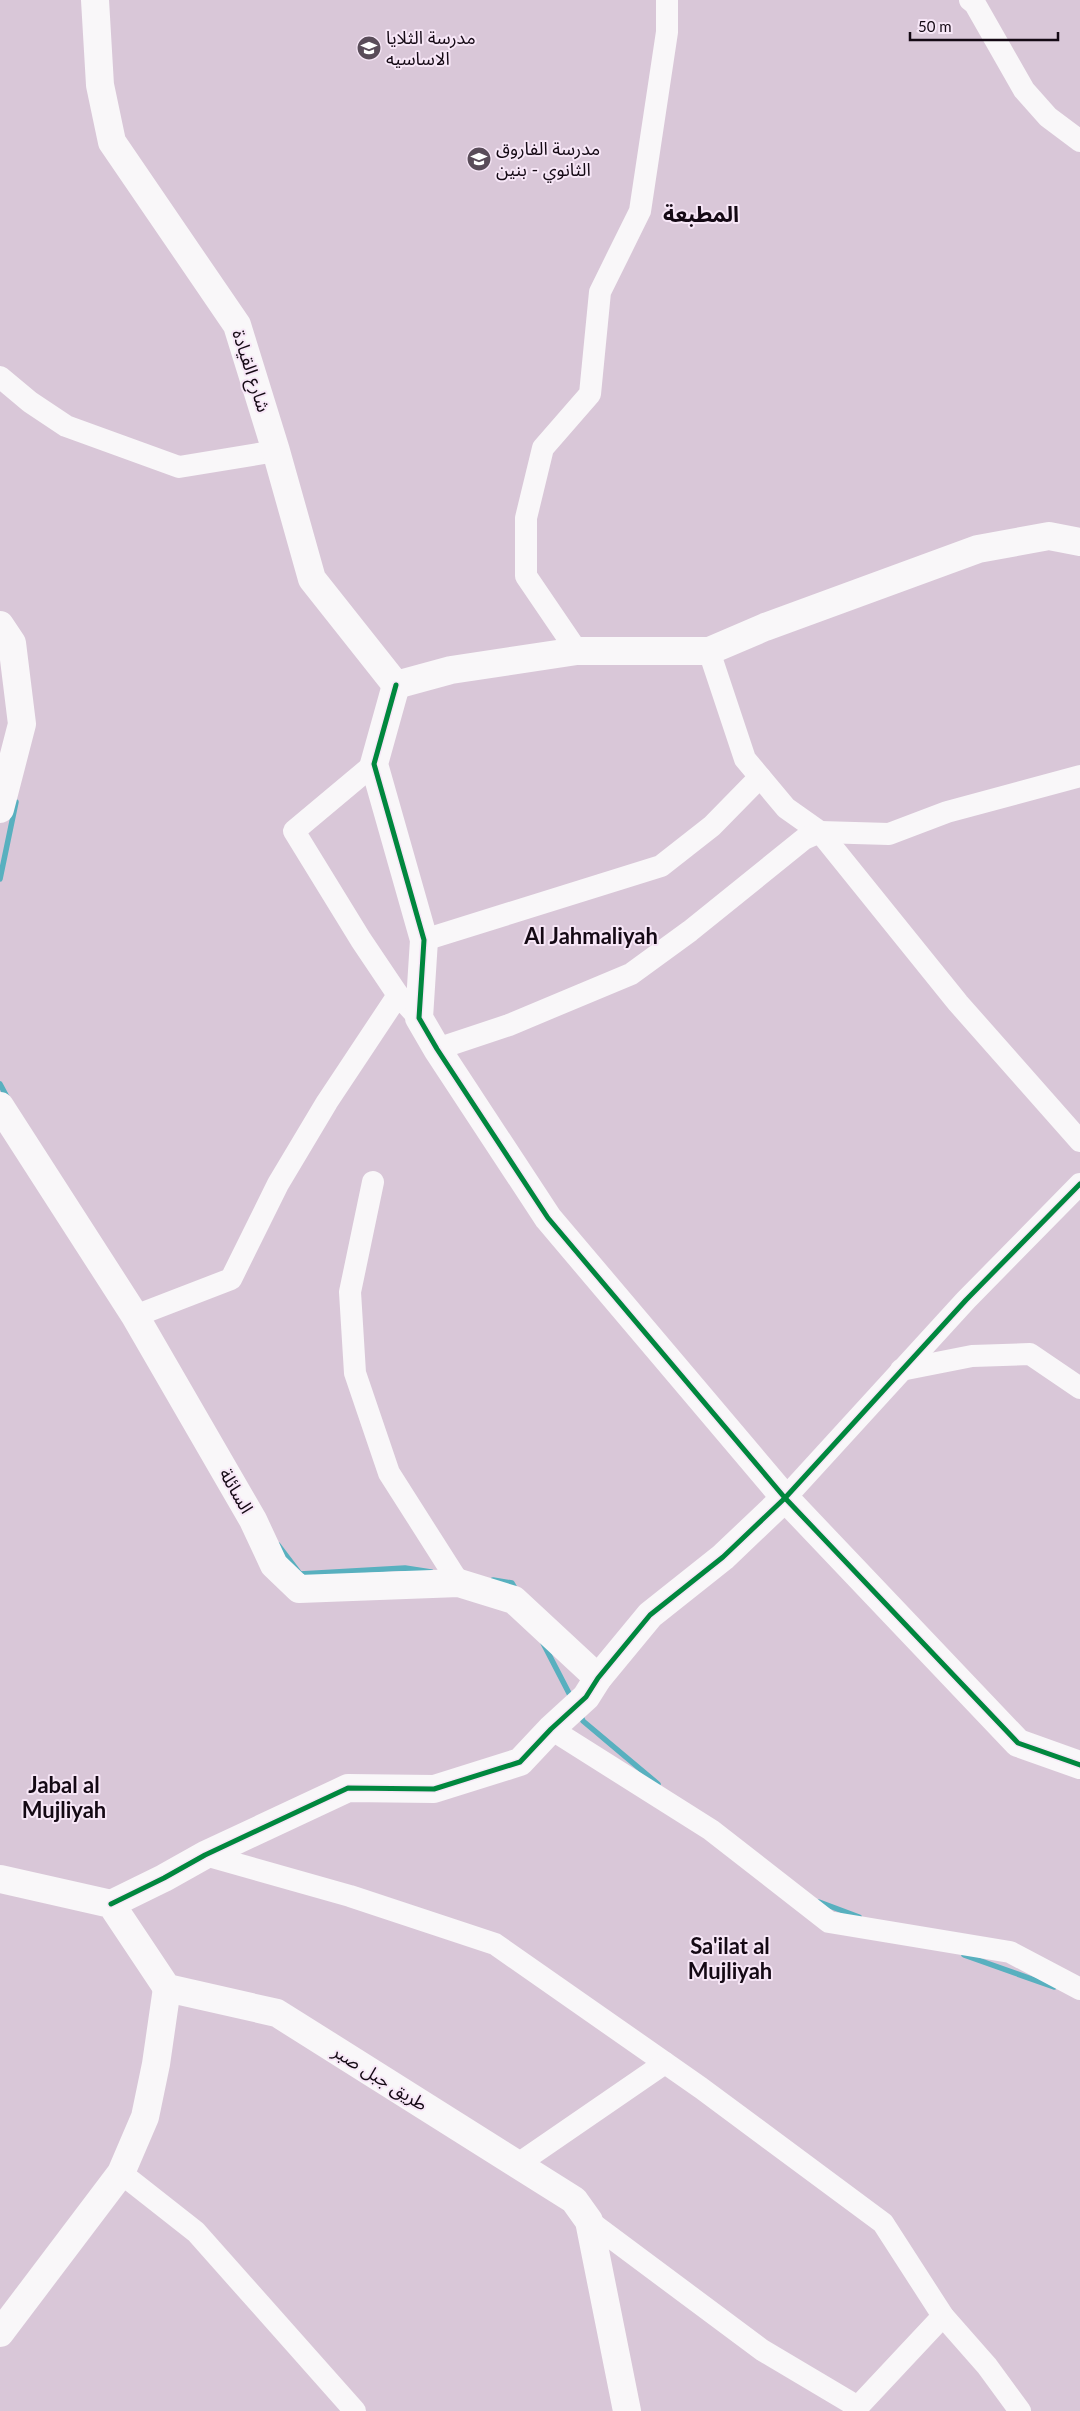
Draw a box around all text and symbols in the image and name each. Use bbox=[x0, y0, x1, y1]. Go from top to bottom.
scale bar bbox=[910, 10, 1058, 42]
text: 50 m bbox=[918, 17, 952, 35]
place label: مدرسة الثلايا الاساسيه bbox=[386, 26, 476, 69]
school or university icon: مدرسة الثلايا الاساسيه bbox=[356, 35, 382, 61]
place label: مدرسة الفاروق الثانوي - بنين bbox=[496, 137, 600, 183]
school or university icon: مدرسة الفاروق الثانوي - بنين bbox=[466, 146, 492, 172]
district label: المطبعة bbox=[663, 200, 739, 227]
street label: شارع القيادة bbox=[224, 327, 276, 416]
district label: Al Jahmaliyah bbox=[523, 922, 658, 949]
street label: السائلة bbox=[215, 1464, 259, 1517]
district label: Jabal al Mujliyah bbox=[22, 1771, 106, 1823]
district label: Sa'ilat al Mujliyah bbox=[688, 1932, 772, 1984]
street label: طريق جبل صبر bbox=[328, 2039, 432, 2116]

